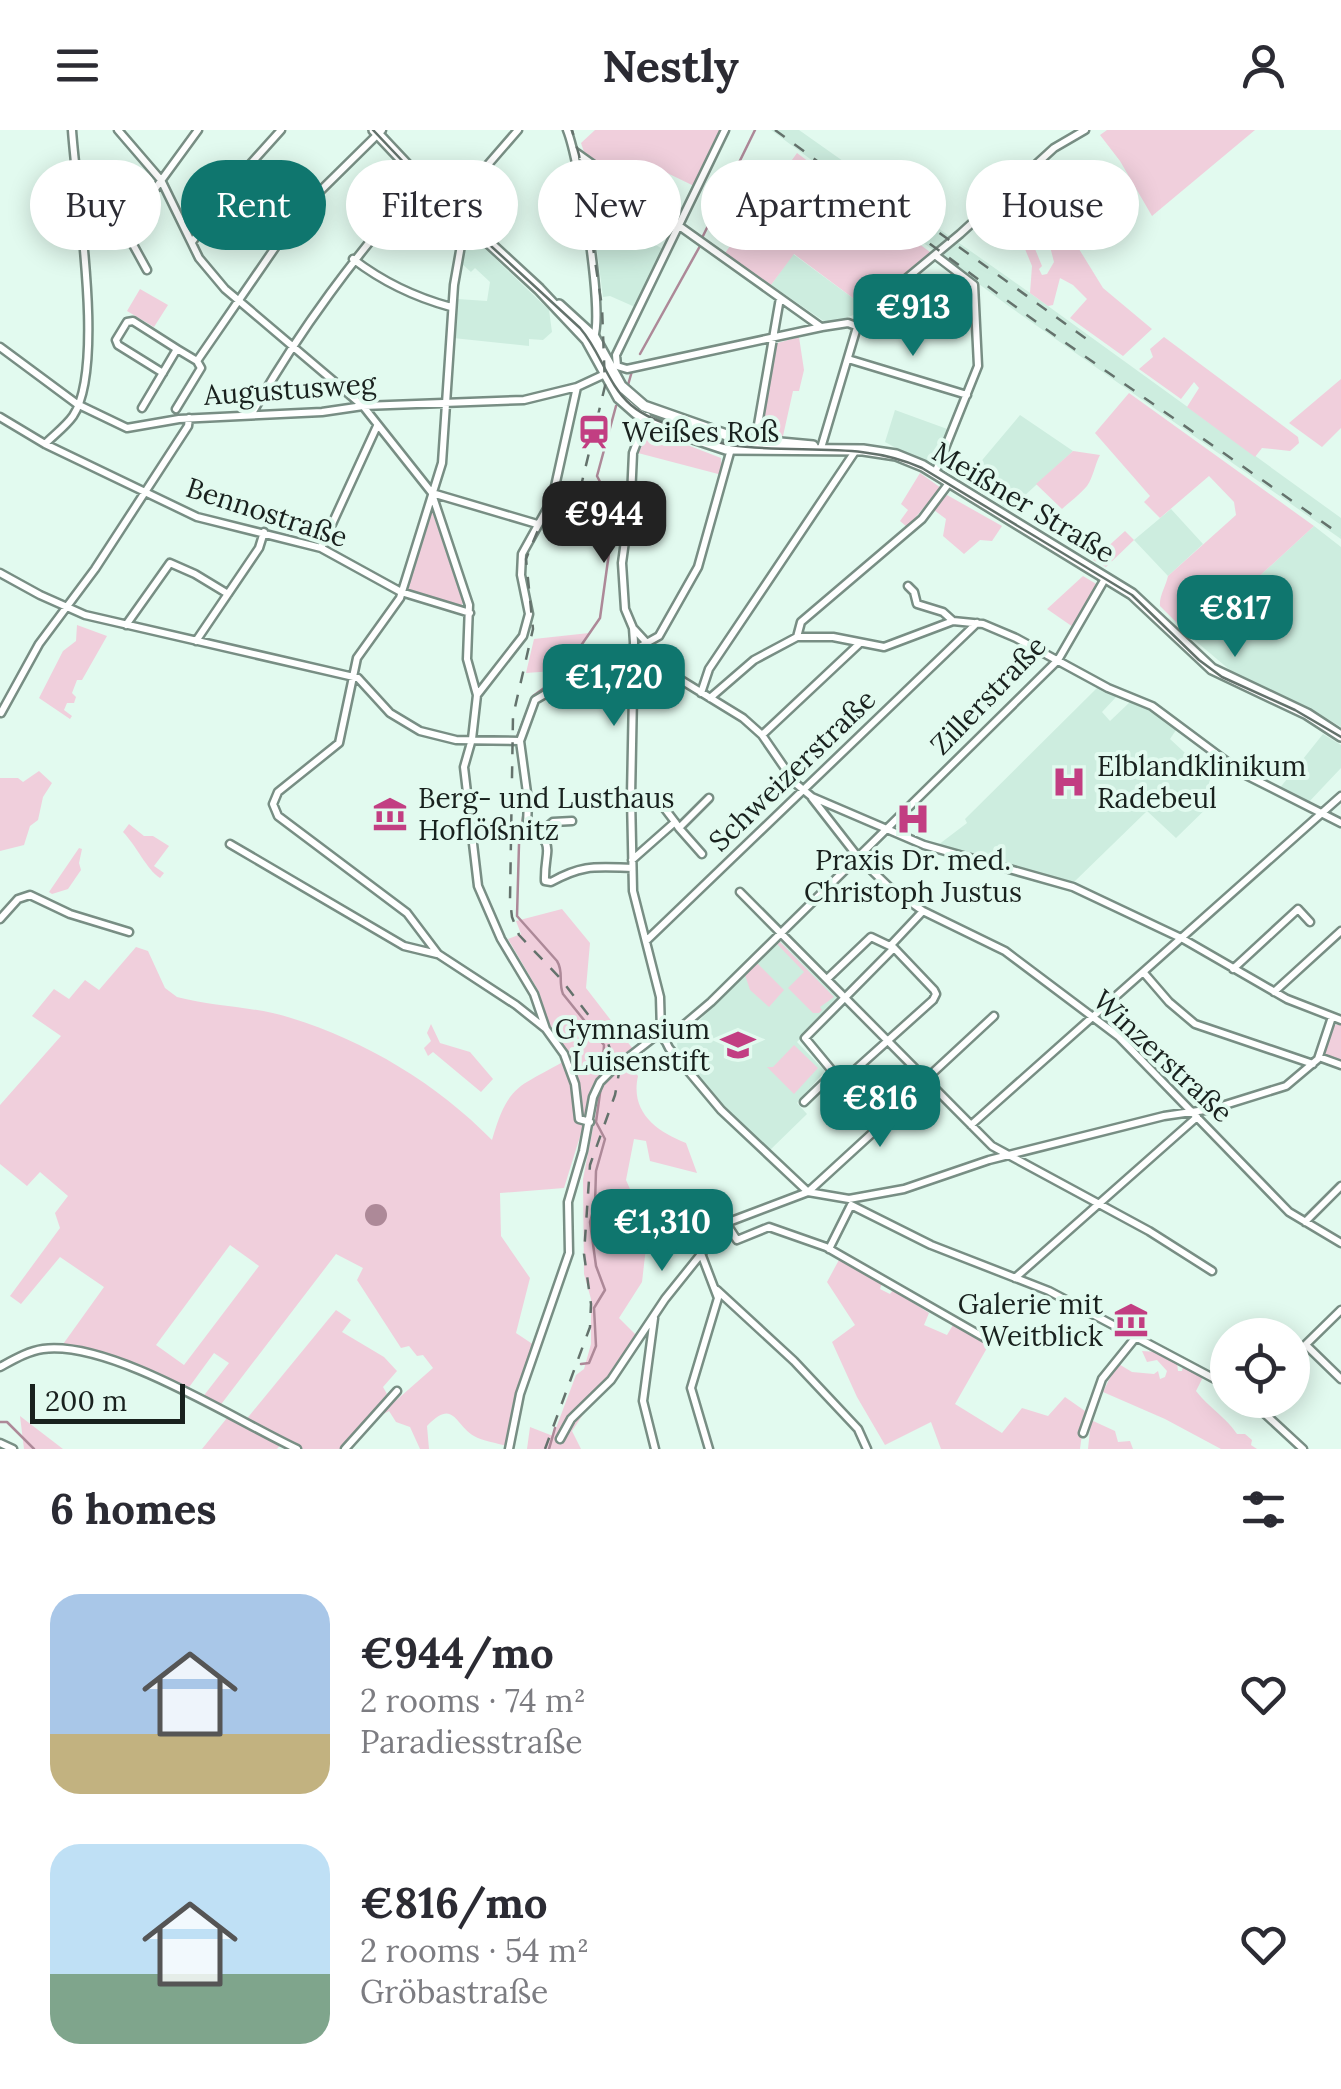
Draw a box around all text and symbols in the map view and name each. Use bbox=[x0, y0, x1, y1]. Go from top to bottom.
text: Nestly bbox=[602, 37, 739, 94]
icon: menu bbox=[50, 38, 105, 93]
icon: person bbox=[1236, 38, 1291, 93]
chip: Buy bbox=[30, 160, 161, 250]
chip: Rent bbox=[181, 160, 326, 250]
chip: Filters bbox=[346, 160, 518, 250]
chip: New bbox=[538, 160, 681, 250]
chip: Apartment bbox=[701, 160, 946, 250]
chip: House bbox=[966, 160, 1139, 250]
pin: €913 bbox=[854, 274, 972, 359]
text: €913 bbox=[875, 286, 951, 327]
street label: Augustusweg bbox=[202, 365, 378, 413]
station icon: Weißes Roß bbox=[575, 413, 613, 451]
place label: Weißes Roß bbox=[622, 414, 779, 450]
street label: Meißner Straße bbox=[926, 433, 1122, 571]
street label: Bennostraße bbox=[182, 469, 352, 555]
pin: €944 bbox=[545, 481, 663, 566]
text: €944 bbox=[564, 493, 644, 534]
pin: €817 bbox=[1176, 575, 1294, 660]
text: €817 bbox=[1199, 587, 1271, 628]
street label: Zillerstraße bbox=[922, 628, 1054, 762]
pin: €1,720 bbox=[533, 644, 695, 729]
text: €1,720 bbox=[565, 656, 663, 697]
street label: Schweizerstraße bbox=[701, 681, 883, 859]
place label: Elblandklinikum Radebeul bbox=[1097, 748, 1306, 816]
hospital icon: Elblandklinikum Radebeul bbox=[1050, 763, 1088, 801]
place label: Berg- und Lusthaus Hoflößnitz bbox=[418, 780, 674, 848]
museum icon: Berg- und Lusthaus Hoflößnitz bbox=[371, 795, 409, 833]
hospital icon: Praxis Dr. med. Christoph Justus bbox=[894, 800, 932, 838]
place label: Praxis Dr. med. Christoph Justus bbox=[804, 842, 1022, 910]
street label: Winzerstraße bbox=[1086, 982, 1240, 1130]
place label: Gymnasium Luisenstift bbox=[555, 1011, 710, 1079]
school or university icon: Gymnasium Luisenstift bbox=[719, 1026, 757, 1064]
pin: €816 bbox=[821, 1065, 939, 1150]
text: €816 bbox=[842, 1077, 918, 1118]
pin: €1,310 bbox=[581, 1189, 743, 1274]
text: €1,310 bbox=[613, 1201, 711, 1242]
place label: Galerie mit Weitblick bbox=[958, 1286, 1103, 1354]
museum icon: Galerie mit Weitblick bbox=[1112, 1301, 1150, 1339]
map controls bbox=[1210, 1318, 1310, 1418]
button: locate bbox=[1210, 1318, 1310, 1418]
scale bar bbox=[30, 1379, 185, 1424]
text: 200 m bbox=[45, 1383, 127, 1419]
text: 6 homes bbox=[50, 1482, 217, 1536]
icon: filters bbox=[1236, 1482, 1291, 1537]
text: €944/mo bbox=[360, 1626, 554, 1680]
icon: home bbox=[130, 1634, 250, 1754]
icon: heart bbox=[1236, 1667, 1291, 1722]
text: 2 rooms · 74 m² bbox=[360, 1680, 586, 1721]
text: Paradiesstraße bbox=[360, 1721, 583, 1762]
text: €816/mo bbox=[360, 1876, 548, 1930]
icon: home bbox=[130, 1884, 250, 2004]
icon: heart bbox=[1236, 1917, 1291, 1972]
text: 2 rooms · 54 m² bbox=[360, 1930, 589, 1971]
text: Gröbastraße bbox=[360, 1971, 548, 2012]

